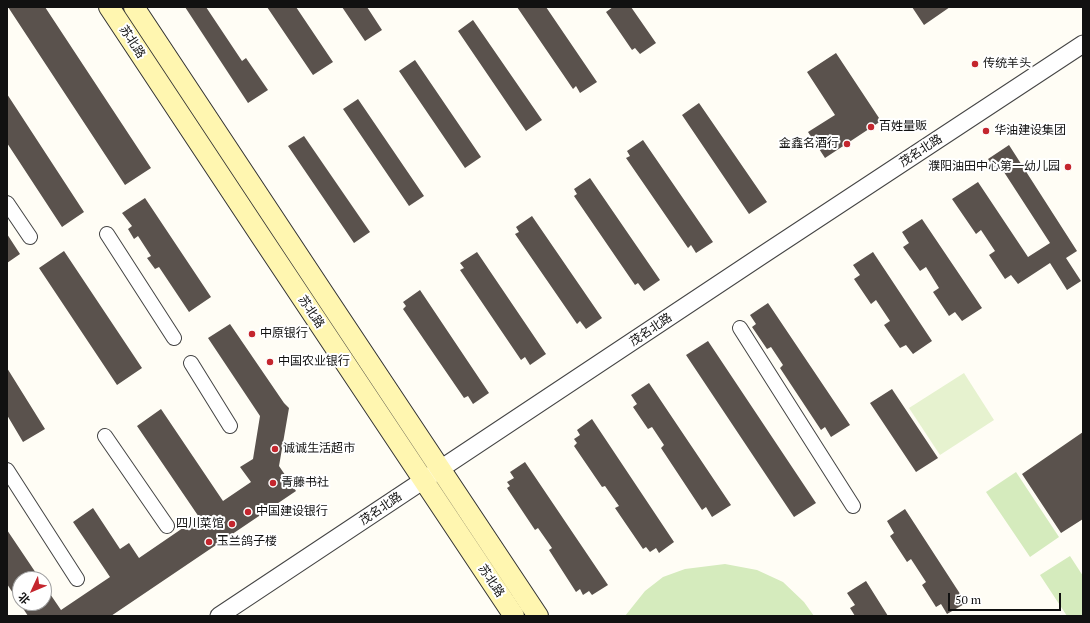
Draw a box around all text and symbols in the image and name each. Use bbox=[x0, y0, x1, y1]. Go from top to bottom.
street label: 苏北路 bbox=[116, 23, 148, 61]
place label: 传统羊头 bbox=[983, 57, 1031, 71]
marker: 传统羊头 bbox=[970, 59, 980, 69]
place label: 百姓量贩 bbox=[879, 120, 927, 134]
marker: 百姓量贩 bbox=[866, 122, 876, 132]
place label: 华油建设集团 bbox=[994, 124, 1066, 138]
marker: 华油建设集团 bbox=[981, 126, 991, 136]
street label: 茂名北路 bbox=[897, 132, 945, 170]
place label: 金鑫名酒行 bbox=[779, 137, 839, 151]
marker: 金鑫名酒行 bbox=[842, 139, 852, 149]
place label: 濮阳油田中心第一幼儿园 bbox=[928, 160, 1060, 174]
marker: 濮阳油田中心第一幼儿园 bbox=[1063, 162, 1073, 172]
street label: 苏北路 bbox=[295, 293, 327, 331]
street label: 茂名北路 bbox=[627, 311, 675, 349]
place label: 中原银行 bbox=[260, 327, 308, 341]
marker: 中原银行 bbox=[247, 329, 257, 339]
place label: 中国农业银行 bbox=[278, 355, 350, 369]
marker: 中国农业银行 bbox=[265, 357, 275, 367]
place label: 诚诚生活超市 bbox=[283, 442, 355, 456]
marker: 诚诚生活超市 bbox=[270, 444, 280, 454]
place label: 青藤书社 bbox=[281, 476, 329, 490]
marker: 青藤书社 bbox=[268, 478, 278, 488]
street label: 茂名北路 bbox=[357, 490, 405, 528]
place label: 中国建设银行 bbox=[256, 505, 328, 519]
marker: 中国建设银行 bbox=[243, 507, 253, 517]
place label: 四川菜馆 bbox=[176, 517, 224, 531]
marker: 四川菜馆 bbox=[227, 519, 237, 529]
place label: 玉兰鸽子楼 bbox=[217, 535, 277, 549]
marker: 玉兰鸽子楼 bbox=[204, 537, 214, 547]
street label: 苏北路 bbox=[475, 562, 507, 600]
north arrow bbox=[12, 571, 52, 611]
scale bar bbox=[950, 585, 1063, 611]
text: 北 bbox=[15, 590, 33, 607]
text: 50 m bbox=[955, 592, 981, 607]

